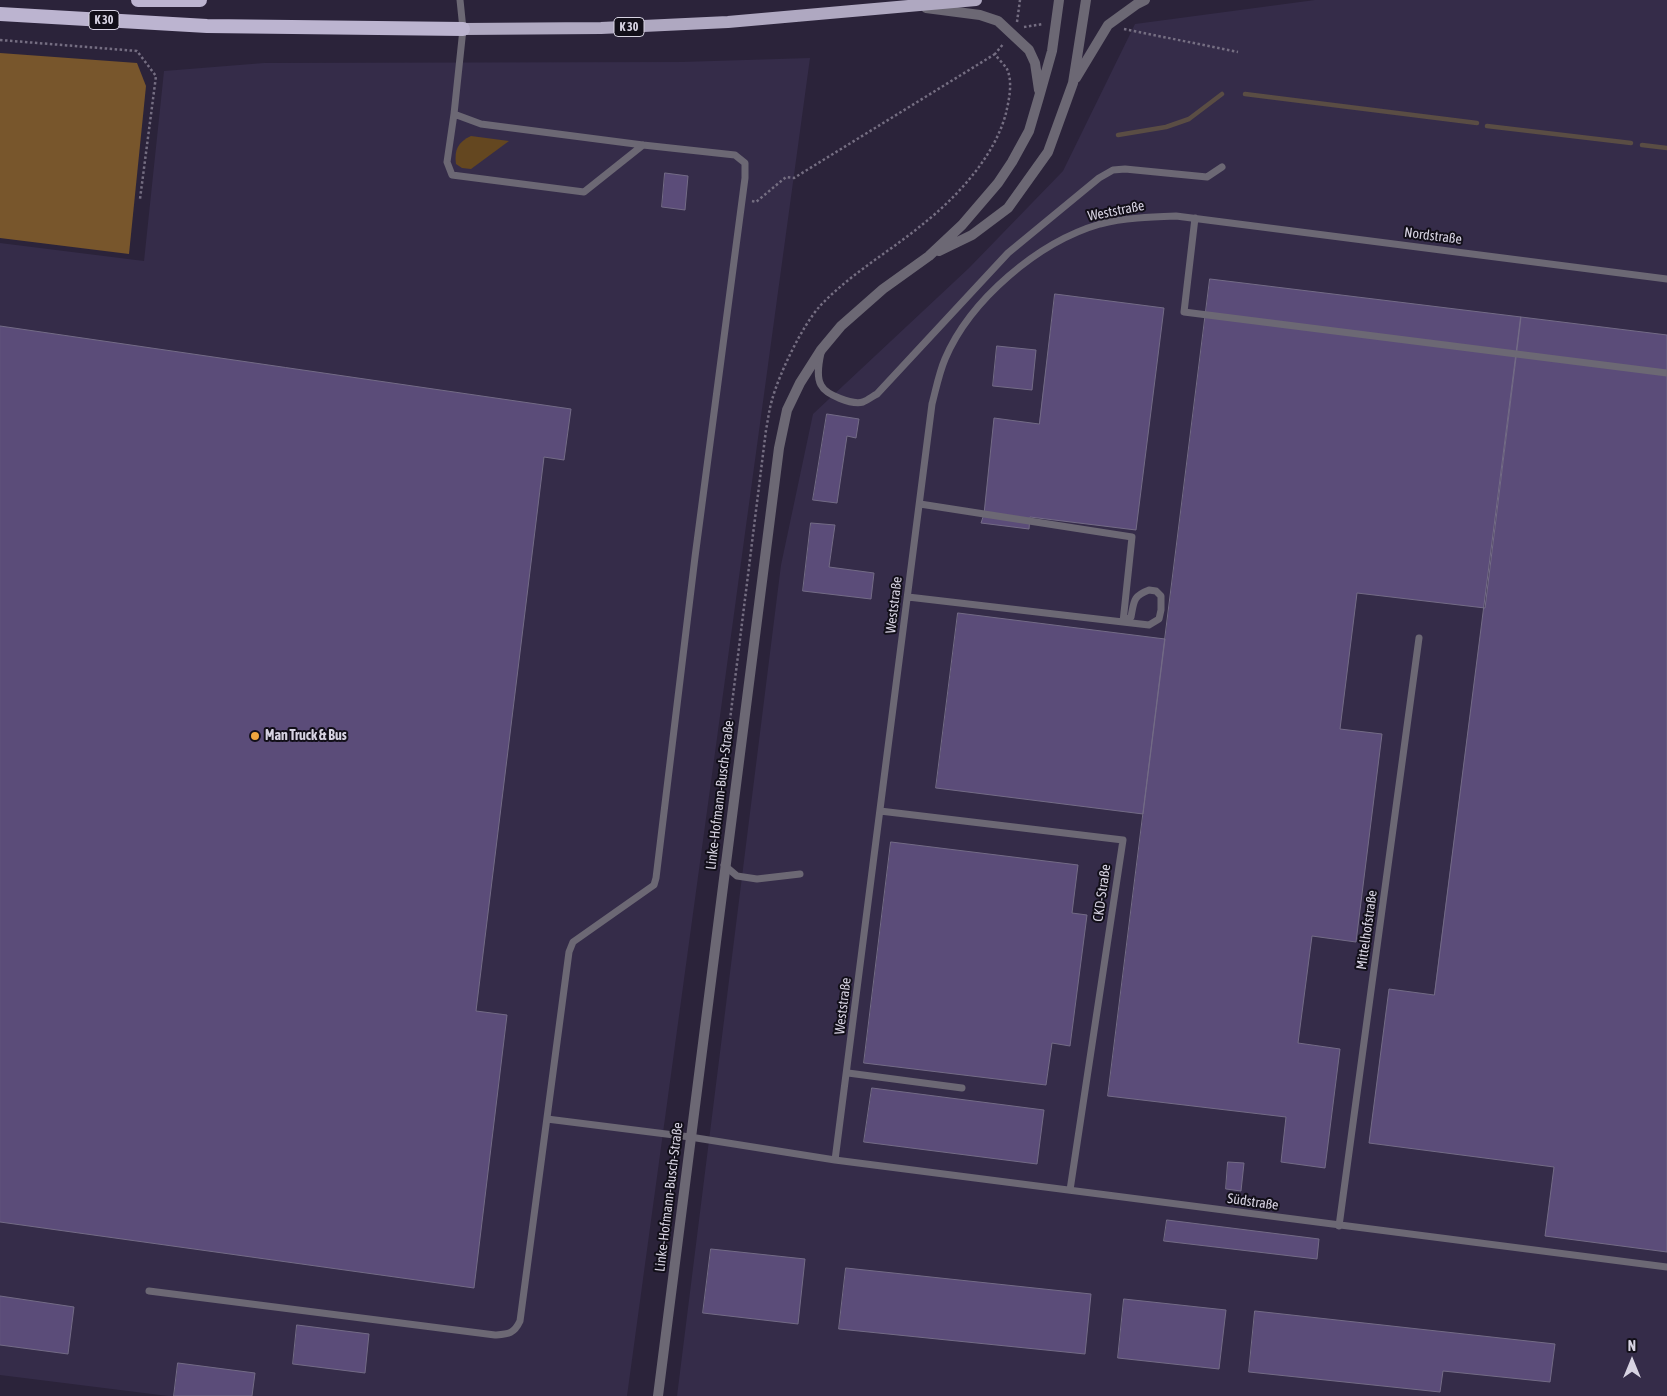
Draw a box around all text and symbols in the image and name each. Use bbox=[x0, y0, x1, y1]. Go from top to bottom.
road number: K 30 bbox=[89, 10, 119, 30]
road number: K 30 bbox=[614, 18, 644, 36]
street label: Weststraße bbox=[1086, 197, 1146, 225]
street label: Nordstraße bbox=[1403, 224, 1463, 248]
street label: Weststraße bbox=[882, 576, 906, 634]
street label: Linke-Hofmann-Busch-Straße bbox=[702, 719, 738, 871]
place label: Man Truck & Bus bbox=[265, 728, 347, 744]
marker: Man Truck & Bus bbox=[249, 730, 261, 742]
street label: CKD-Straße bbox=[1090, 863, 1114, 923]
street label: Mittelhofstraße bbox=[1353, 889, 1381, 971]
street label: Weststraße bbox=[831, 977, 855, 1035]
street label: Linke-Hofmann-Busch-Straße bbox=[651, 1121, 687, 1273]
street label: Südstraße bbox=[1226, 1190, 1280, 1214]
north arrow bbox=[1607, 1336, 1657, 1386]
text: N bbox=[1628, 1338, 1636, 1354]

